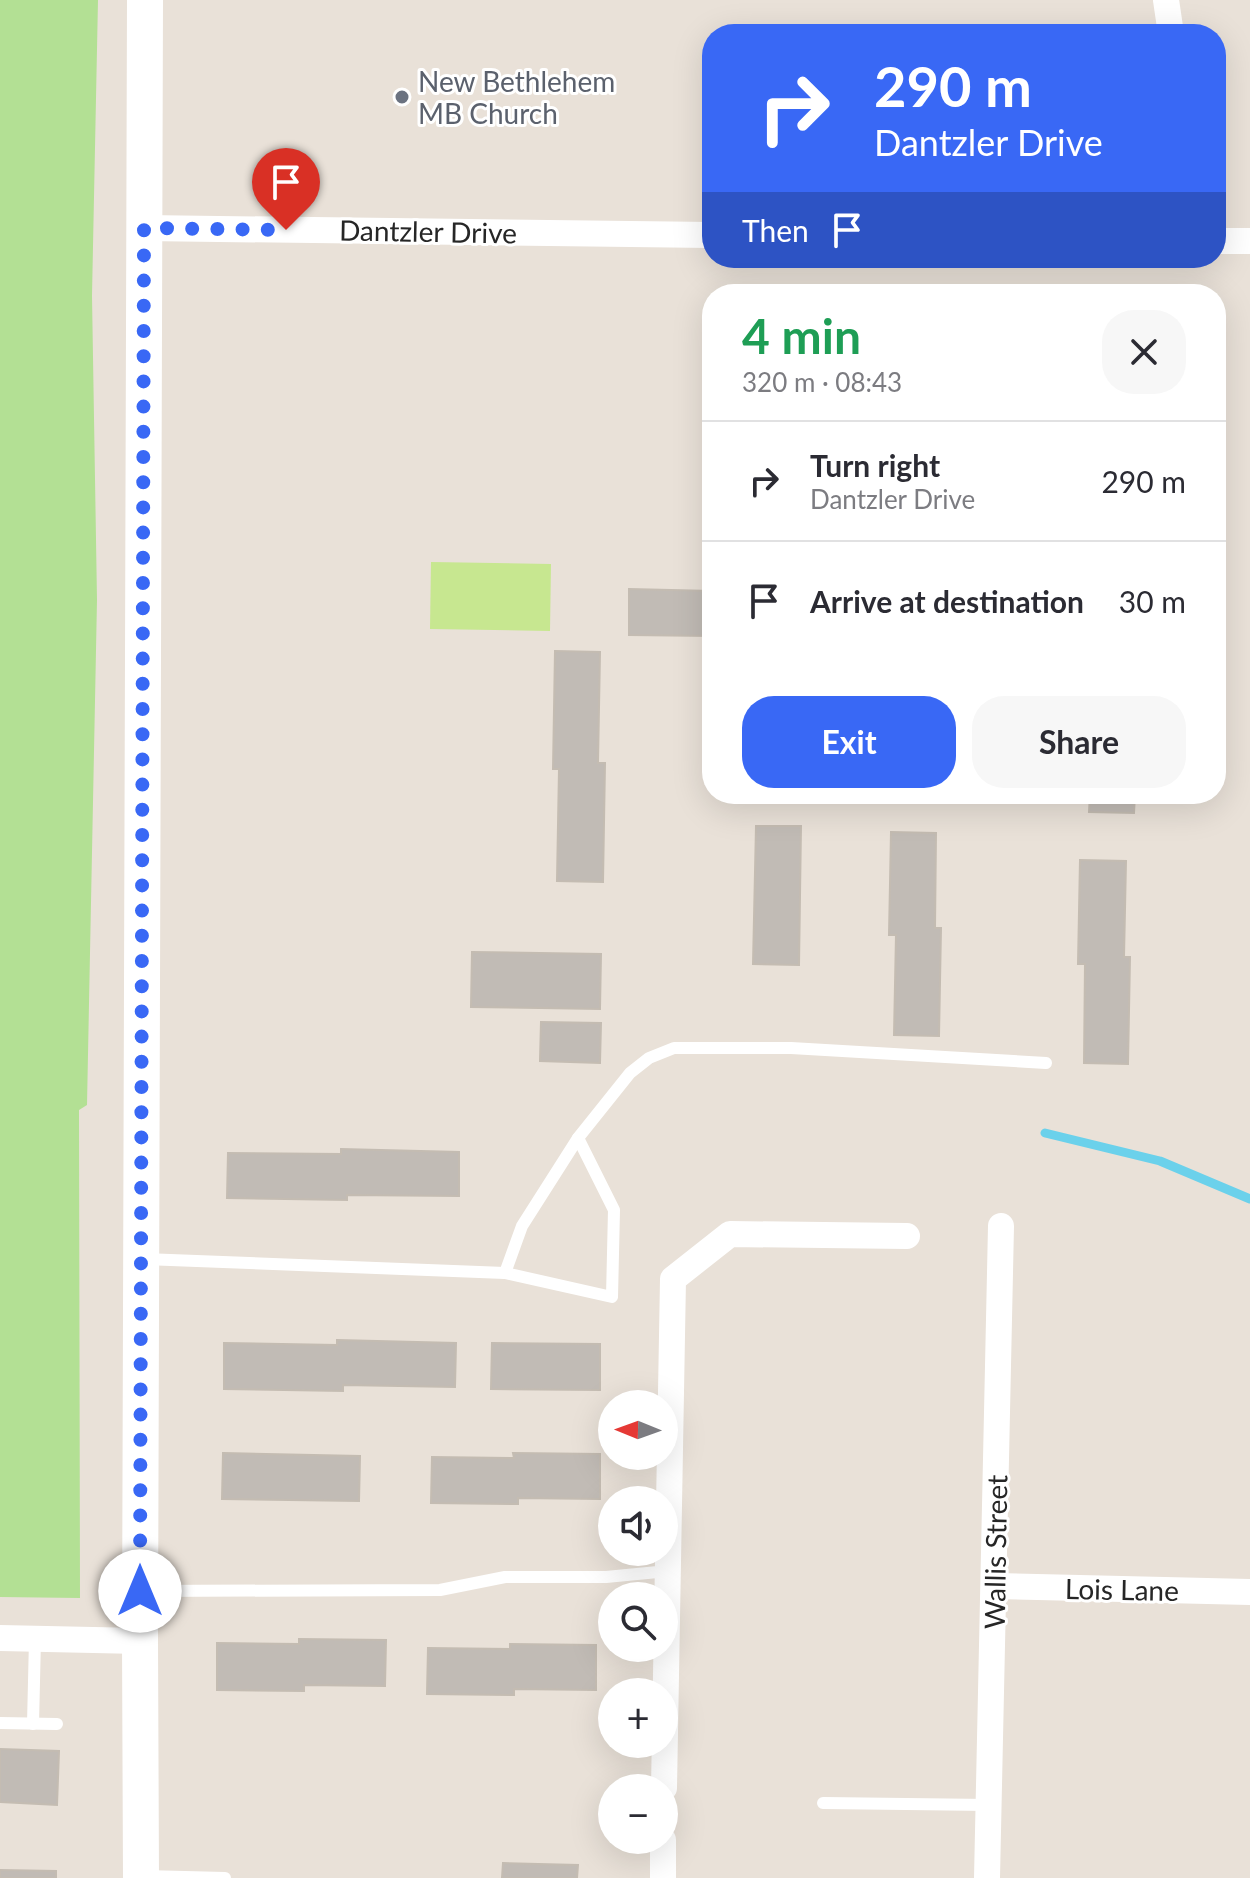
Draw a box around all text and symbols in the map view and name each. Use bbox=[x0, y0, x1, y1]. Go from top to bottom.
text: 290 m bbox=[874, 52, 1032, 119]
icon: right bbox=[742, 56, 846, 160]
place label: New Bethlehem MB Church bbox=[418, 64, 615, 130]
marker: New Bethlehem MB Church bbox=[393, 88, 411, 106]
text: Dantzler Drive bbox=[874, 120, 1103, 164]
pin bbox=[252, 148, 320, 230]
icon: arrive bbox=[264, 160, 308, 204]
icon: arrive bbox=[825, 208, 869, 252]
street label: Dantzler Drive bbox=[339, 212, 517, 250]
text: Then bbox=[742, 212, 809, 248]
text: 4 min bbox=[742, 307, 861, 364]
button: close bbox=[1102, 310, 1186, 394]
text: 320 m · 08:43 bbox=[742, 366, 902, 398]
text: Turn right bbox=[810, 447, 940, 483]
icon: right bbox=[742, 459, 786, 503]
text: 290 m bbox=[1101, 463, 1186, 499]
text: Dantzler Drive bbox=[810, 483, 975, 515]
icon: arrive bbox=[742, 579, 786, 623]
text: Arrive at destination bbox=[810, 583, 1084, 619]
text: 30 m bbox=[1119, 583, 1186, 619]
button: Exit bbox=[742, 696, 956, 788]
button: Share bbox=[972, 696, 1186, 788]
north arrow bbox=[598, 1390, 678, 1470]
map controls bbox=[598, 1390, 678, 1854]
street label: Wallis Street bbox=[977, 1475, 1013, 1629]
button: sound bbox=[598, 1486, 678, 1566]
position arrow bbox=[98, 1549, 182, 1633]
street label: Lois Lane bbox=[1065, 1571, 1179, 1607]
button: search bbox=[598, 1582, 678, 1662]
button: + bbox=[598, 1678, 678, 1758]
button: − bbox=[598, 1774, 678, 1854]

